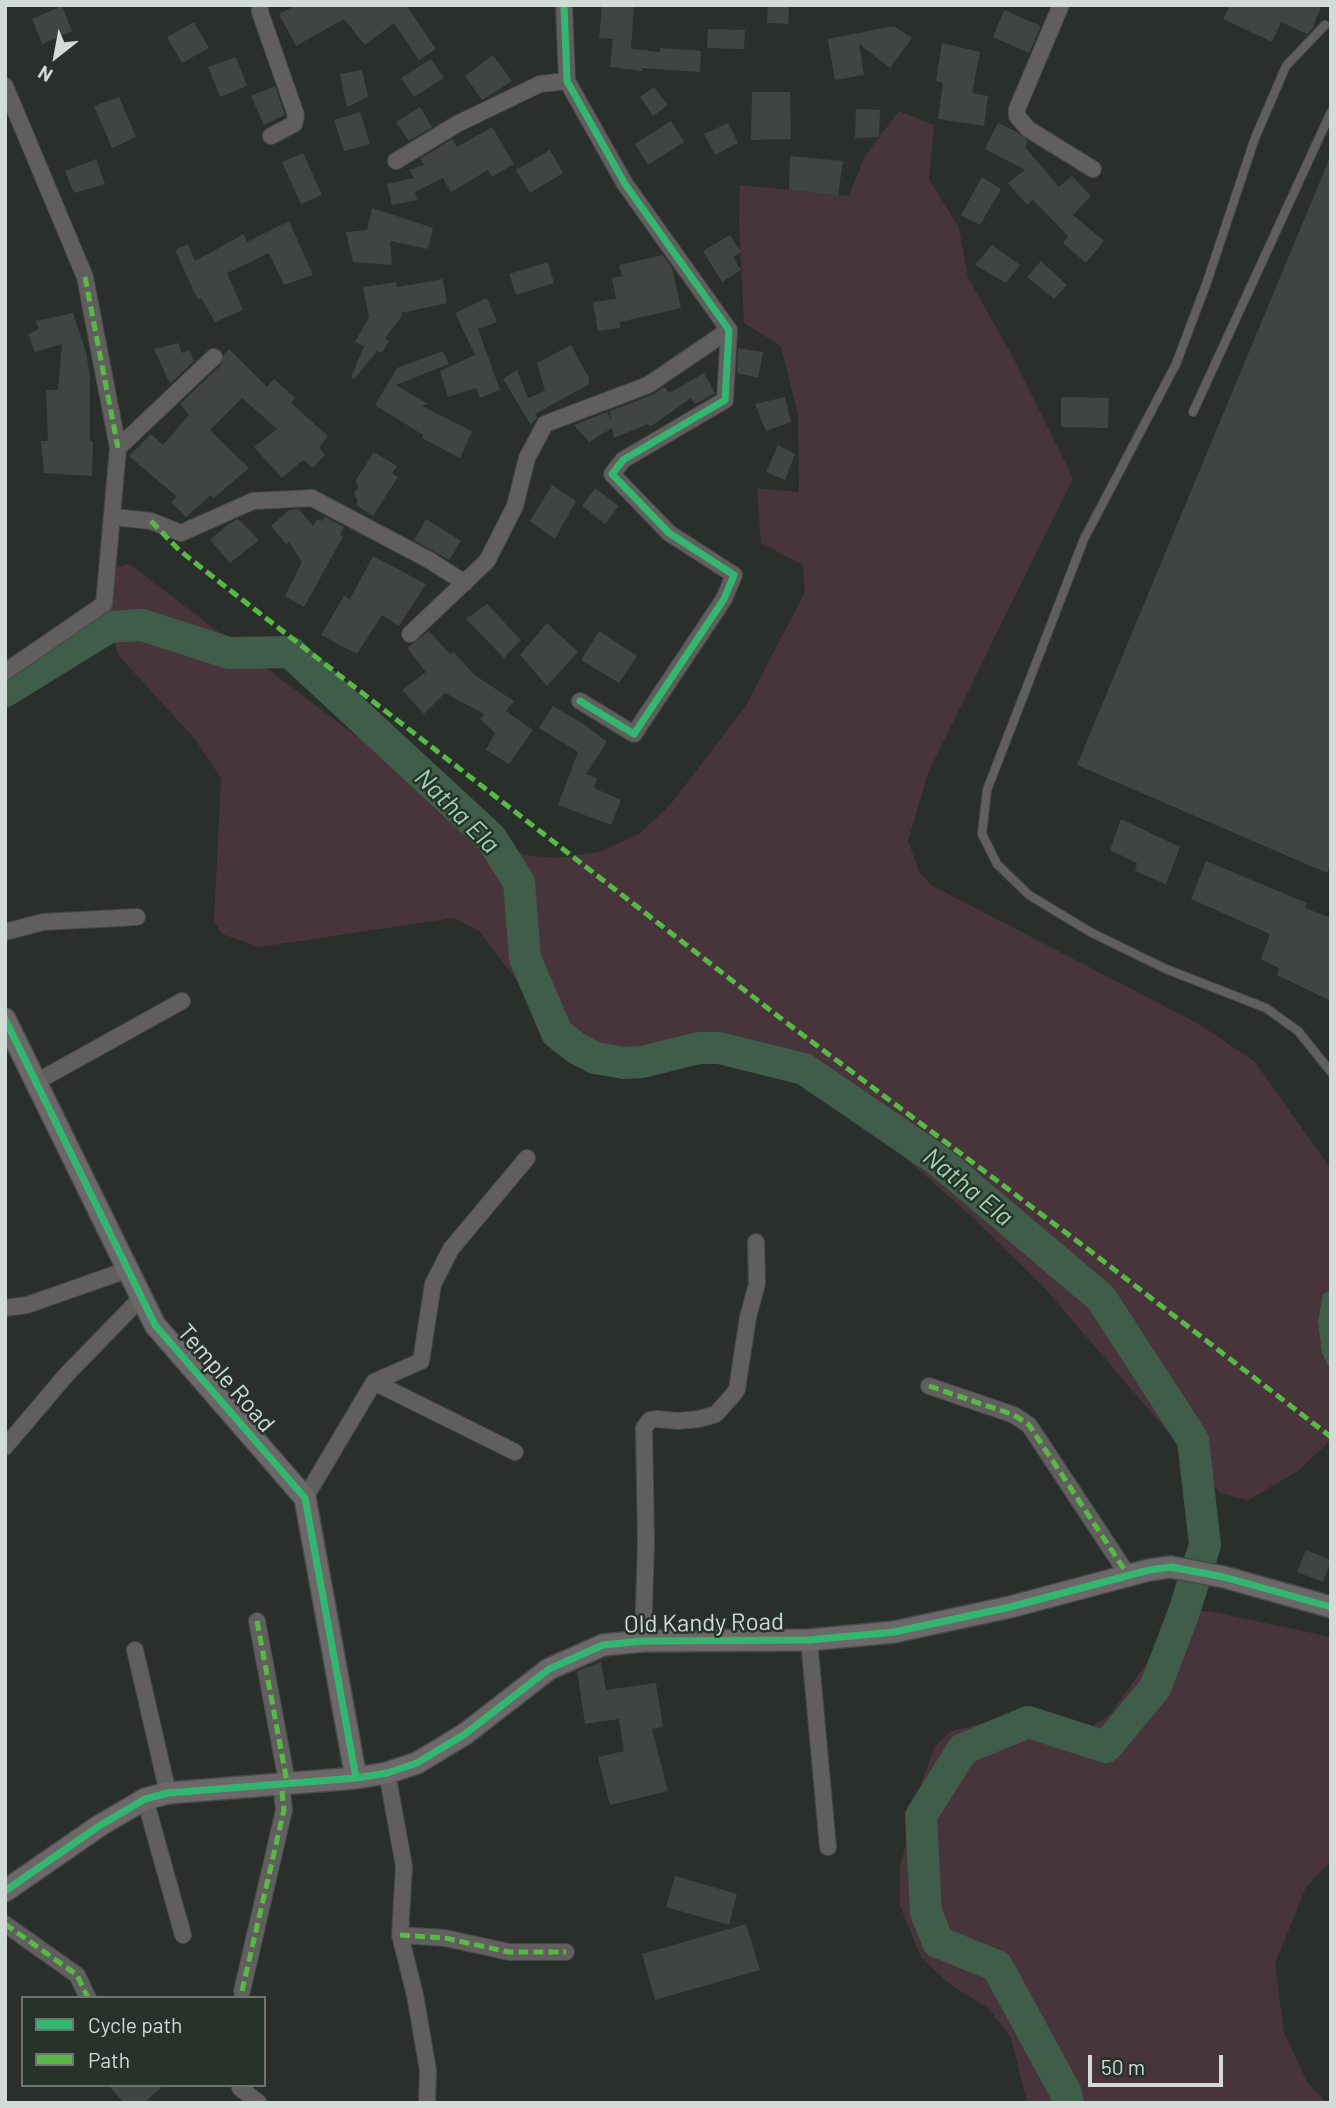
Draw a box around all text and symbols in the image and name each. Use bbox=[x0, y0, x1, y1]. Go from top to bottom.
north arrow bbox=[21, 21, 91, 91]
text: N bbox=[34, 61, 56, 88]
water label: Natha Ela bbox=[408, 762, 506, 860]
water label: Natha Ela bbox=[917, 1141, 1019, 1233]
street label: Temple Road bbox=[171, 1318, 281, 1438]
street label: Old Kandy Road bbox=[624, 1607, 784, 1639]
legend bbox=[21, 1996, 266, 2087]
text: Cycle path bbox=[88, 2012, 182, 2037]
scale bar bbox=[1091, 2042, 1226, 2086]
text: Path bbox=[88, 2047, 130, 2072]
text: 50 m bbox=[1101, 2054, 1145, 2079]

